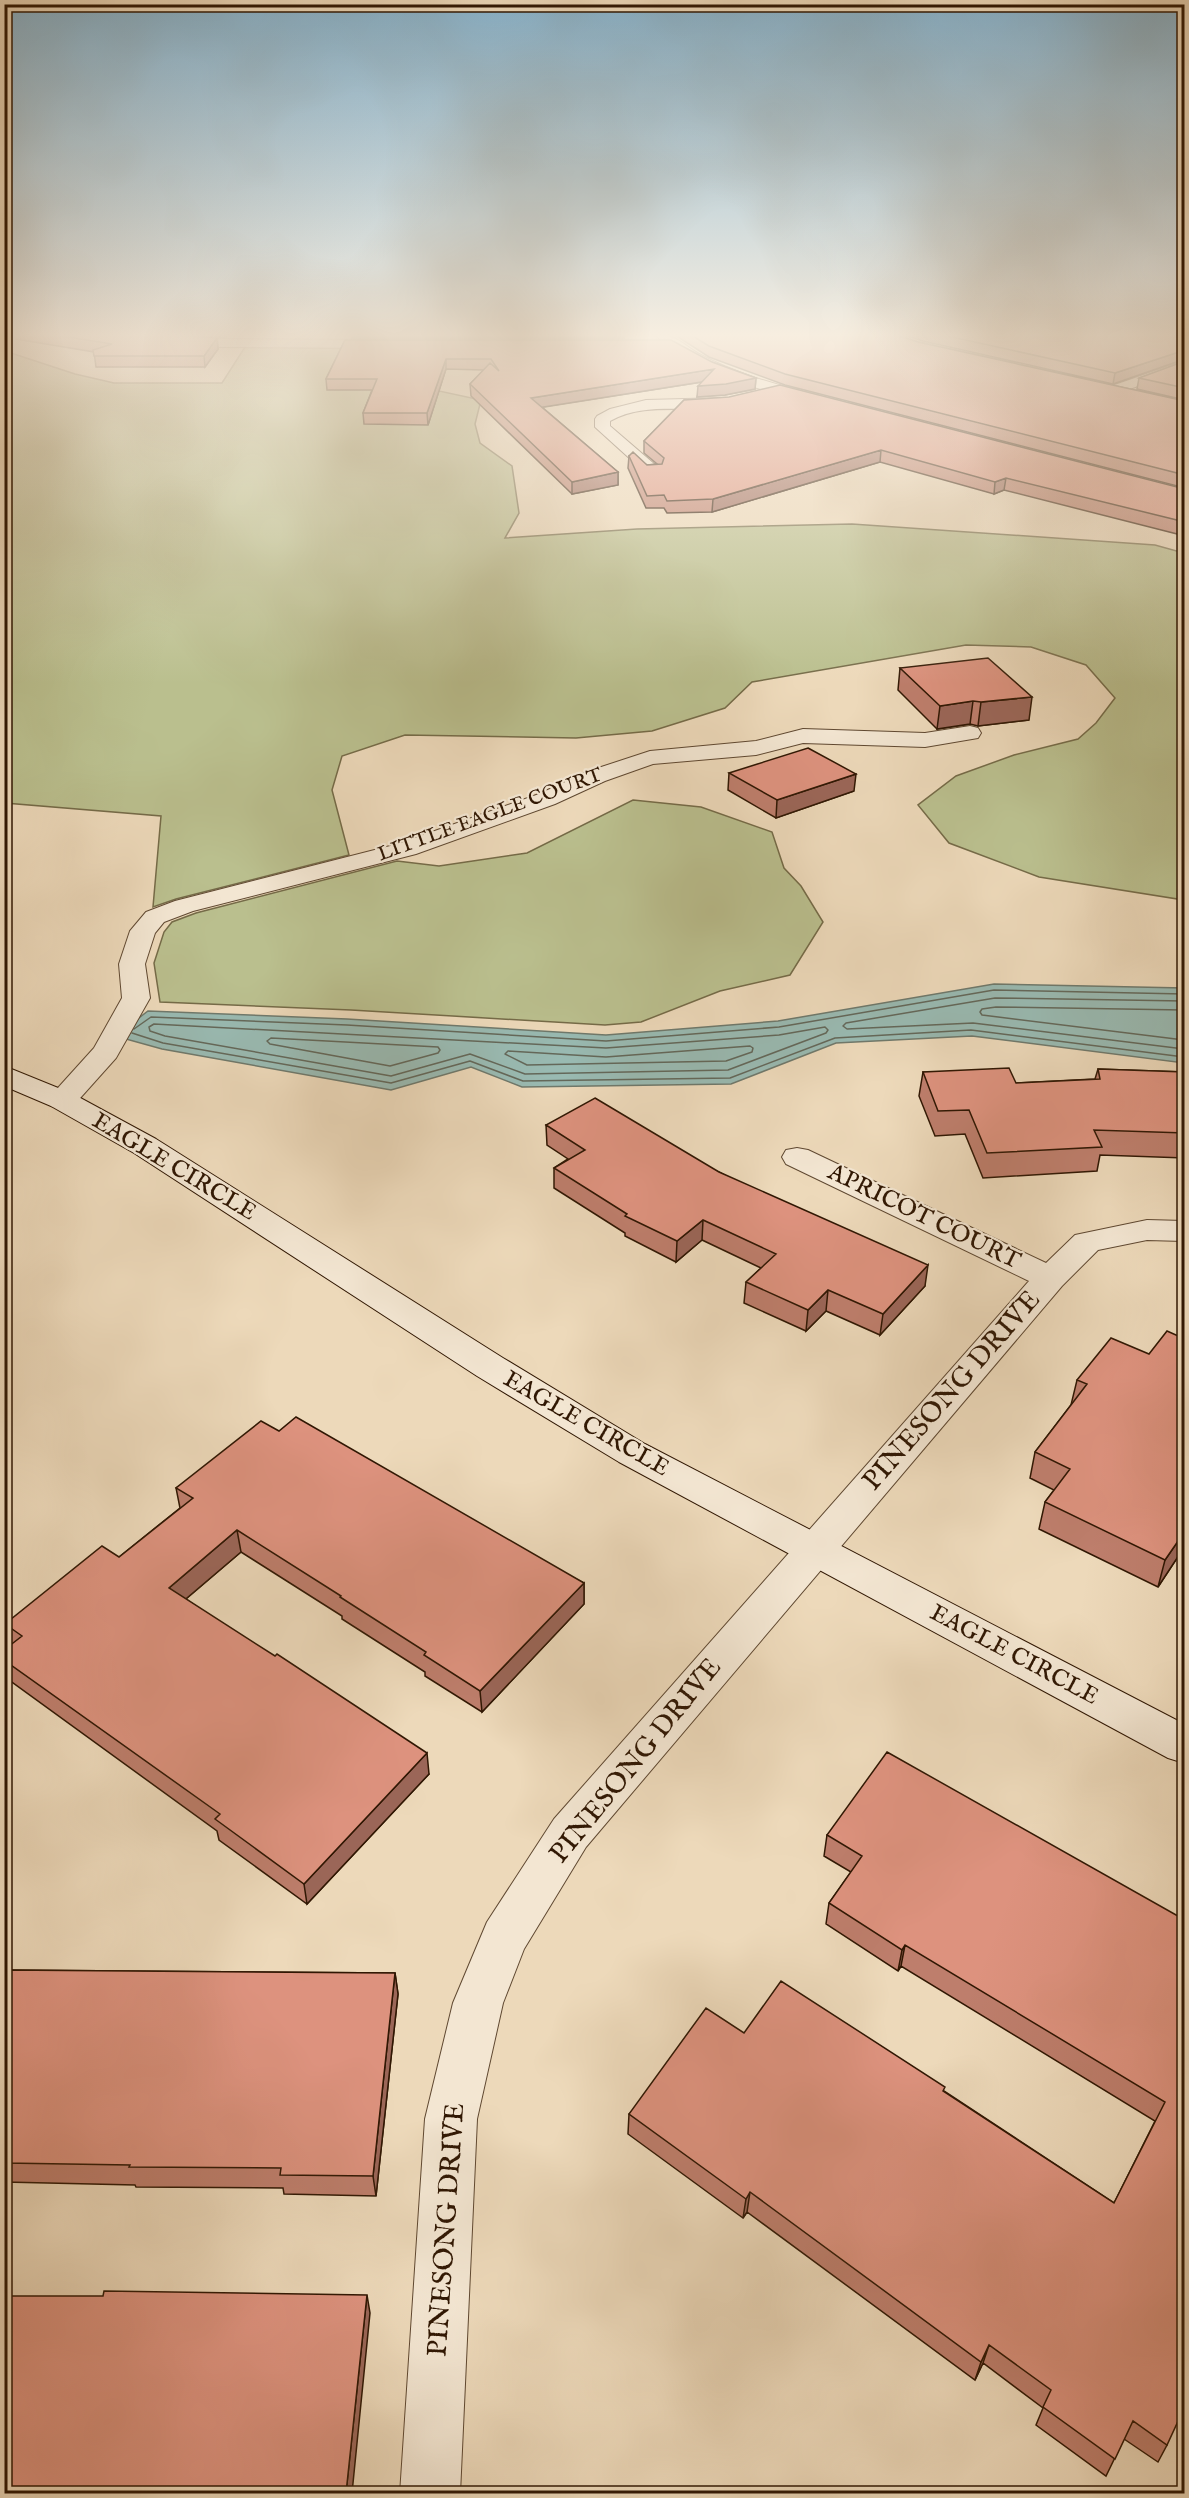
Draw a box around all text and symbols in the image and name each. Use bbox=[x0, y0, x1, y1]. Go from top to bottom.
street label: LITTLE EAGLE COURT bbox=[374, 763, 606, 867]
street label: EAGLE CIRCLE bbox=[86, 1106, 262, 1228]
street label: APRICOT COURT bbox=[822, 1156, 1026, 1277]
street label: PINESONG DRIVE bbox=[855, 1284, 1049, 1498]
street label: EAGLE CIRCLE bbox=[497, 1364, 675, 1484]
street label: EAGLE CIRCLE bbox=[924, 1598, 1104, 1712]
street label: PINESONG DRIVE bbox=[542, 1651, 730, 1871]
street label: PINESONG DRIVE bbox=[421, 2102, 473, 2358]

